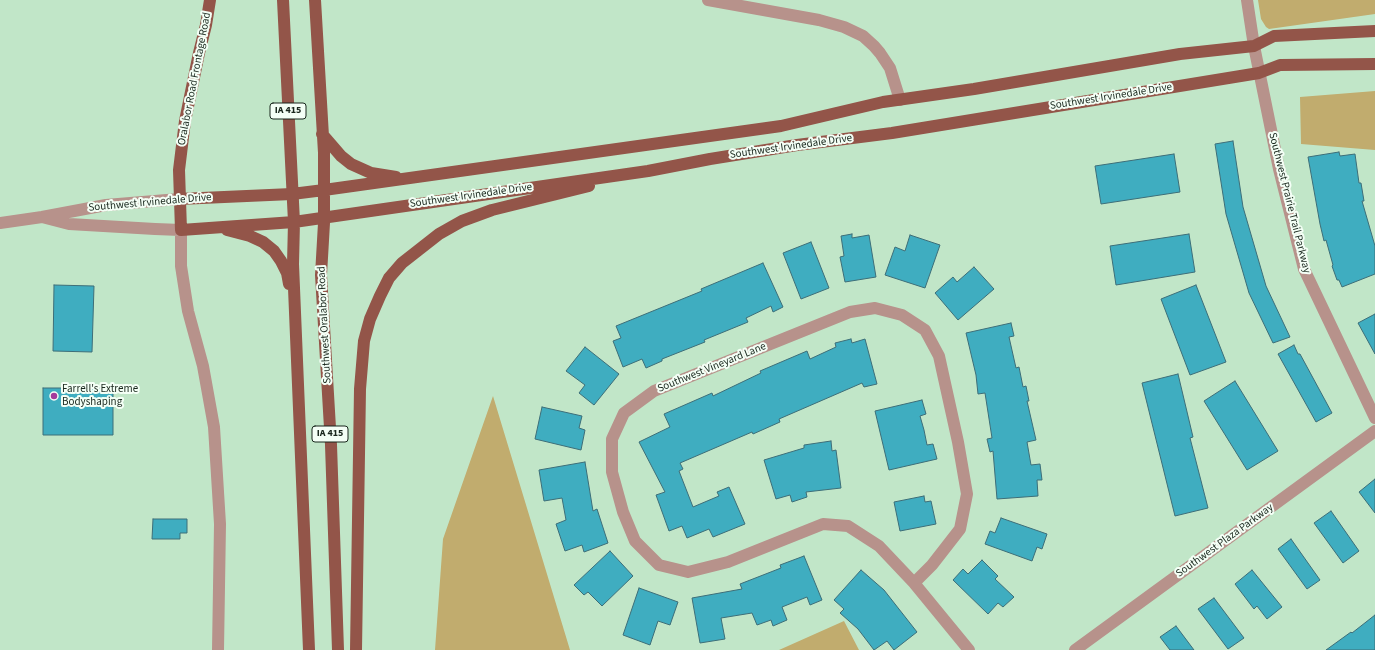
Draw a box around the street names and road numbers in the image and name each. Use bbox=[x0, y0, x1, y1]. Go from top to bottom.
street label: Oralabor Road Frontage Road bbox=[176, 11, 214, 147]
street label: Southwest Irvinedale Drive bbox=[1049, 81, 1173, 113]
road number: IA 415 bbox=[270, 103, 306, 119]
street label: Southwest Prairie Trail Parkway bbox=[1265, 131, 1313, 275]
street label: Southwest Irvinedale Drive bbox=[729, 132, 853, 162]
street label: Southwest Irvinedale Drive bbox=[409, 181, 533, 211]
street label: Southwest Irvinedale Drive bbox=[88, 191, 212, 215]
street label: Southwest Oralabor Road bbox=[315, 266, 335, 384]
street label: Southwest Vineyard Lane bbox=[656, 340, 768, 396]
road number: IA 415 bbox=[312, 426, 348, 442]
street label: Southwest Plaza Parkway bbox=[1174, 501, 1276, 581]

